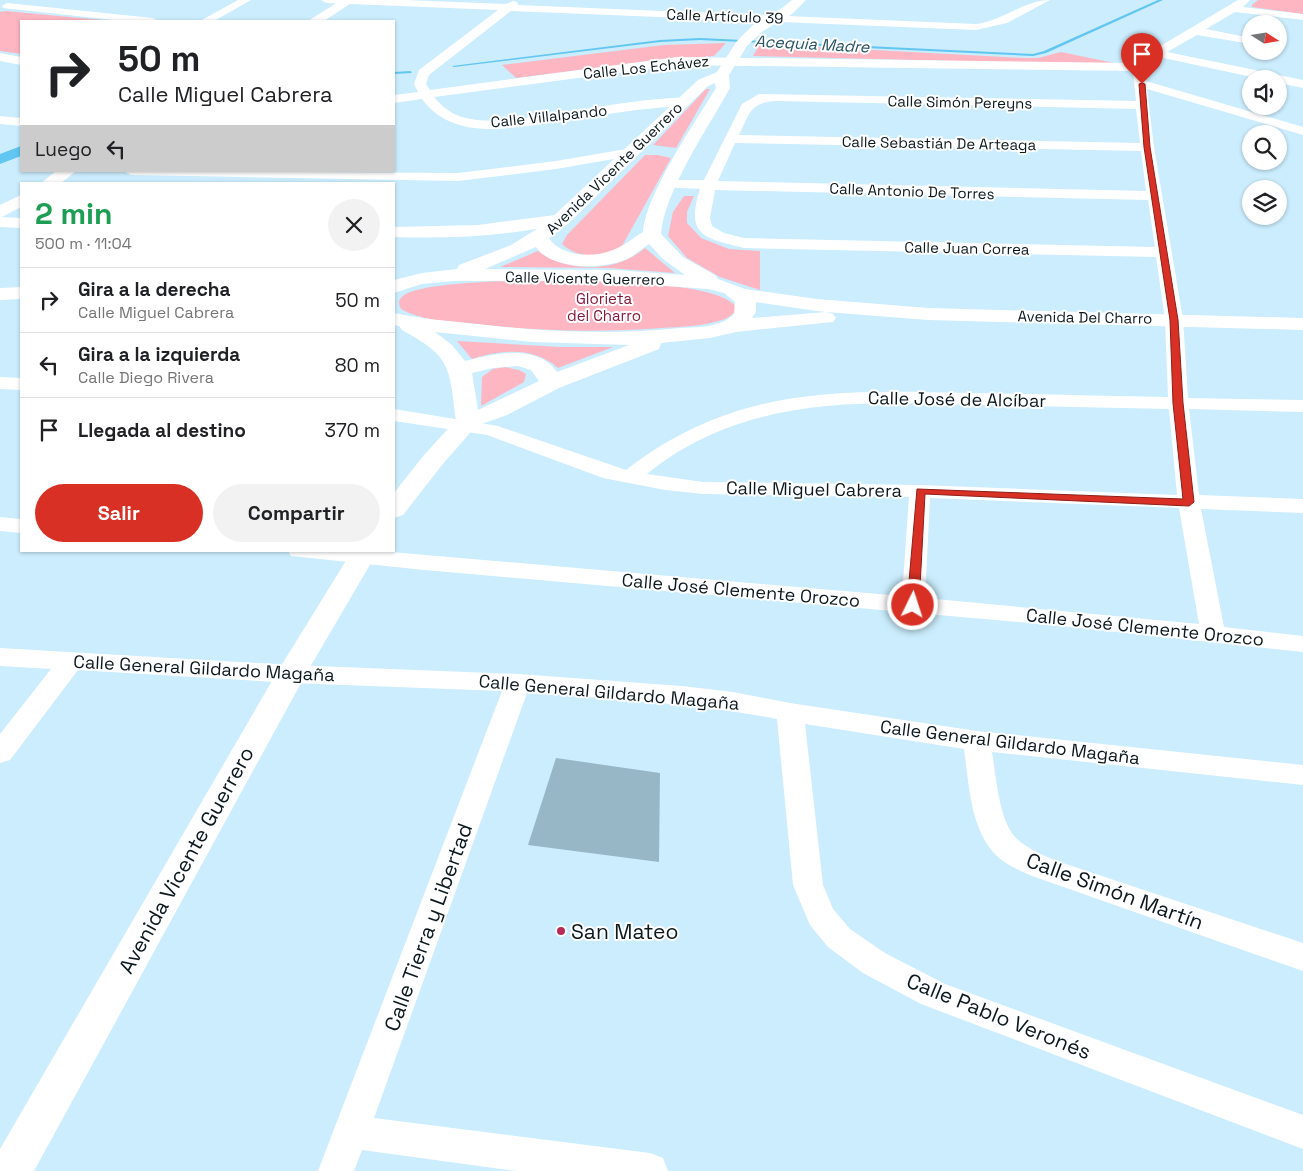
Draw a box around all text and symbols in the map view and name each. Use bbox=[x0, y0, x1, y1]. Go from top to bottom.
street label: Calle Artículo 39 bbox=[666, 4, 784, 28]
north arrow bbox=[1242, 15, 1288, 60]
map controls bbox=[1242, 15, 1287, 225]
water label: Acequia Madre bbox=[754, 31, 870, 58]
pin bbox=[1121, 33, 1163, 84]
text: 50 m bbox=[118, 37, 200, 81]
icon: right bbox=[35, 40, 100, 105]
icon: arrive bbox=[1128, 40, 1156, 68]
street label: Calle Los Echávez bbox=[582, 51, 710, 83]
button: sound bbox=[1242, 70, 1287, 115]
text: Calle Miguel Cabrera bbox=[118, 80, 333, 108]
street label: Calle Simón Pereyns bbox=[888, 91, 1033, 113]
street label: Avenida Vicente Guerrero bbox=[542, 98, 686, 238]
street label: Calle Villalpando bbox=[490, 100, 608, 132]
button: search bbox=[1242, 125, 1287, 170]
street label: Calle Sebastián De Arteaga bbox=[842, 132, 1037, 154]
icon: left bbox=[102, 135, 130, 163]
text: Luego bbox=[35, 137, 92, 162]
street label: Calle Antonio De Torres bbox=[829, 179, 995, 203]
button: layers bbox=[1242, 180, 1287, 225]
text: 2 min bbox=[35, 194, 113, 233]
button: close bbox=[328, 199, 380, 251]
text: 500 m · 11:04 bbox=[35, 233, 132, 254]
street label: Calle Juan Correa bbox=[904, 237, 1030, 259]
street label: Calle Vicente Guerrero bbox=[505, 267, 665, 289]
text: Gira a la derecha bbox=[78, 277, 230, 302]
icon: right bbox=[35, 286, 63, 314]
text: 50 m bbox=[335, 288, 380, 313]
park label: Glorieta del Charro bbox=[567, 289, 641, 325]
text: Calle Miguel Cabrera bbox=[78, 302, 234, 323]
street label: Avenida Del Charro bbox=[1017, 306, 1153, 328]
text: Gira a la izquierda bbox=[78, 342, 240, 367]
icon: left bbox=[35, 351, 63, 379]
text: 80 m bbox=[335, 353, 380, 378]
text: Calle Diego Rivera bbox=[78, 367, 214, 388]
street label: Calle José de Alcíbar bbox=[868, 386, 1047, 412]
icon: arrive bbox=[35, 416, 63, 444]
text: Llegada al destino bbox=[78, 418, 246, 443]
text: 370 m bbox=[325, 418, 380, 443]
street label: Calle Miguel Cabrera bbox=[726, 476, 902, 502]
button: Salir bbox=[35, 484, 203, 542]
button: Compartir bbox=[213, 484, 380, 542]
street label: Calle José Clemente Orozco bbox=[621, 568, 861, 612]
position arrow bbox=[886, 578, 938, 630]
street label: Calle José Clemente Orozco bbox=[1025, 603, 1265, 651]
street label: Calle General Gildardo Magaña bbox=[73, 650, 335, 686]
street label: Calle General Gildardo Magaña bbox=[478, 669, 740, 715]
street label: Calle General Gildardo Magaña bbox=[879, 715, 1141, 769]
street label: Avenida Vicente Guerrero bbox=[112, 742, 260, 978]
street label: Calle Tierra y Libertad bbox=[378, 819, 478, 1035]
street label: Calle Simón Martín bbox=[1023, 846, 1207, 936]
place label: San Mateo bbox=[571, 918, 678, 945]
marker: San Mateo bbox=[555, 925, 567, 937]
street label: Calle Pablo Veronés bbox=[903, 967, 1095, 1065]

